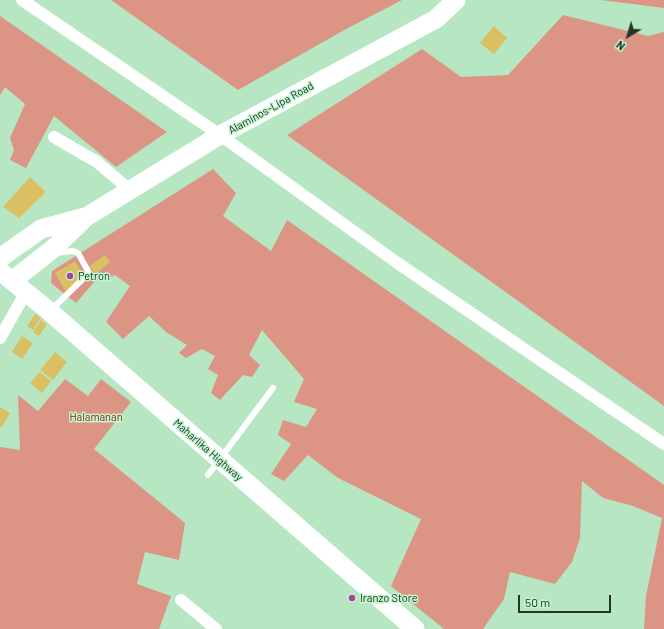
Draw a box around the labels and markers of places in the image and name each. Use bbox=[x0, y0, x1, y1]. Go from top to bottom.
place label: Petron bbox=[78, 269, 110, 283]
marker: Petron bbox=[65, 271, 75, 281]
place label: Iranzo Store bbox=[360, 591, 418, 605]
marker: Iranzo Store bbox=[347, 593, 357, 603]

